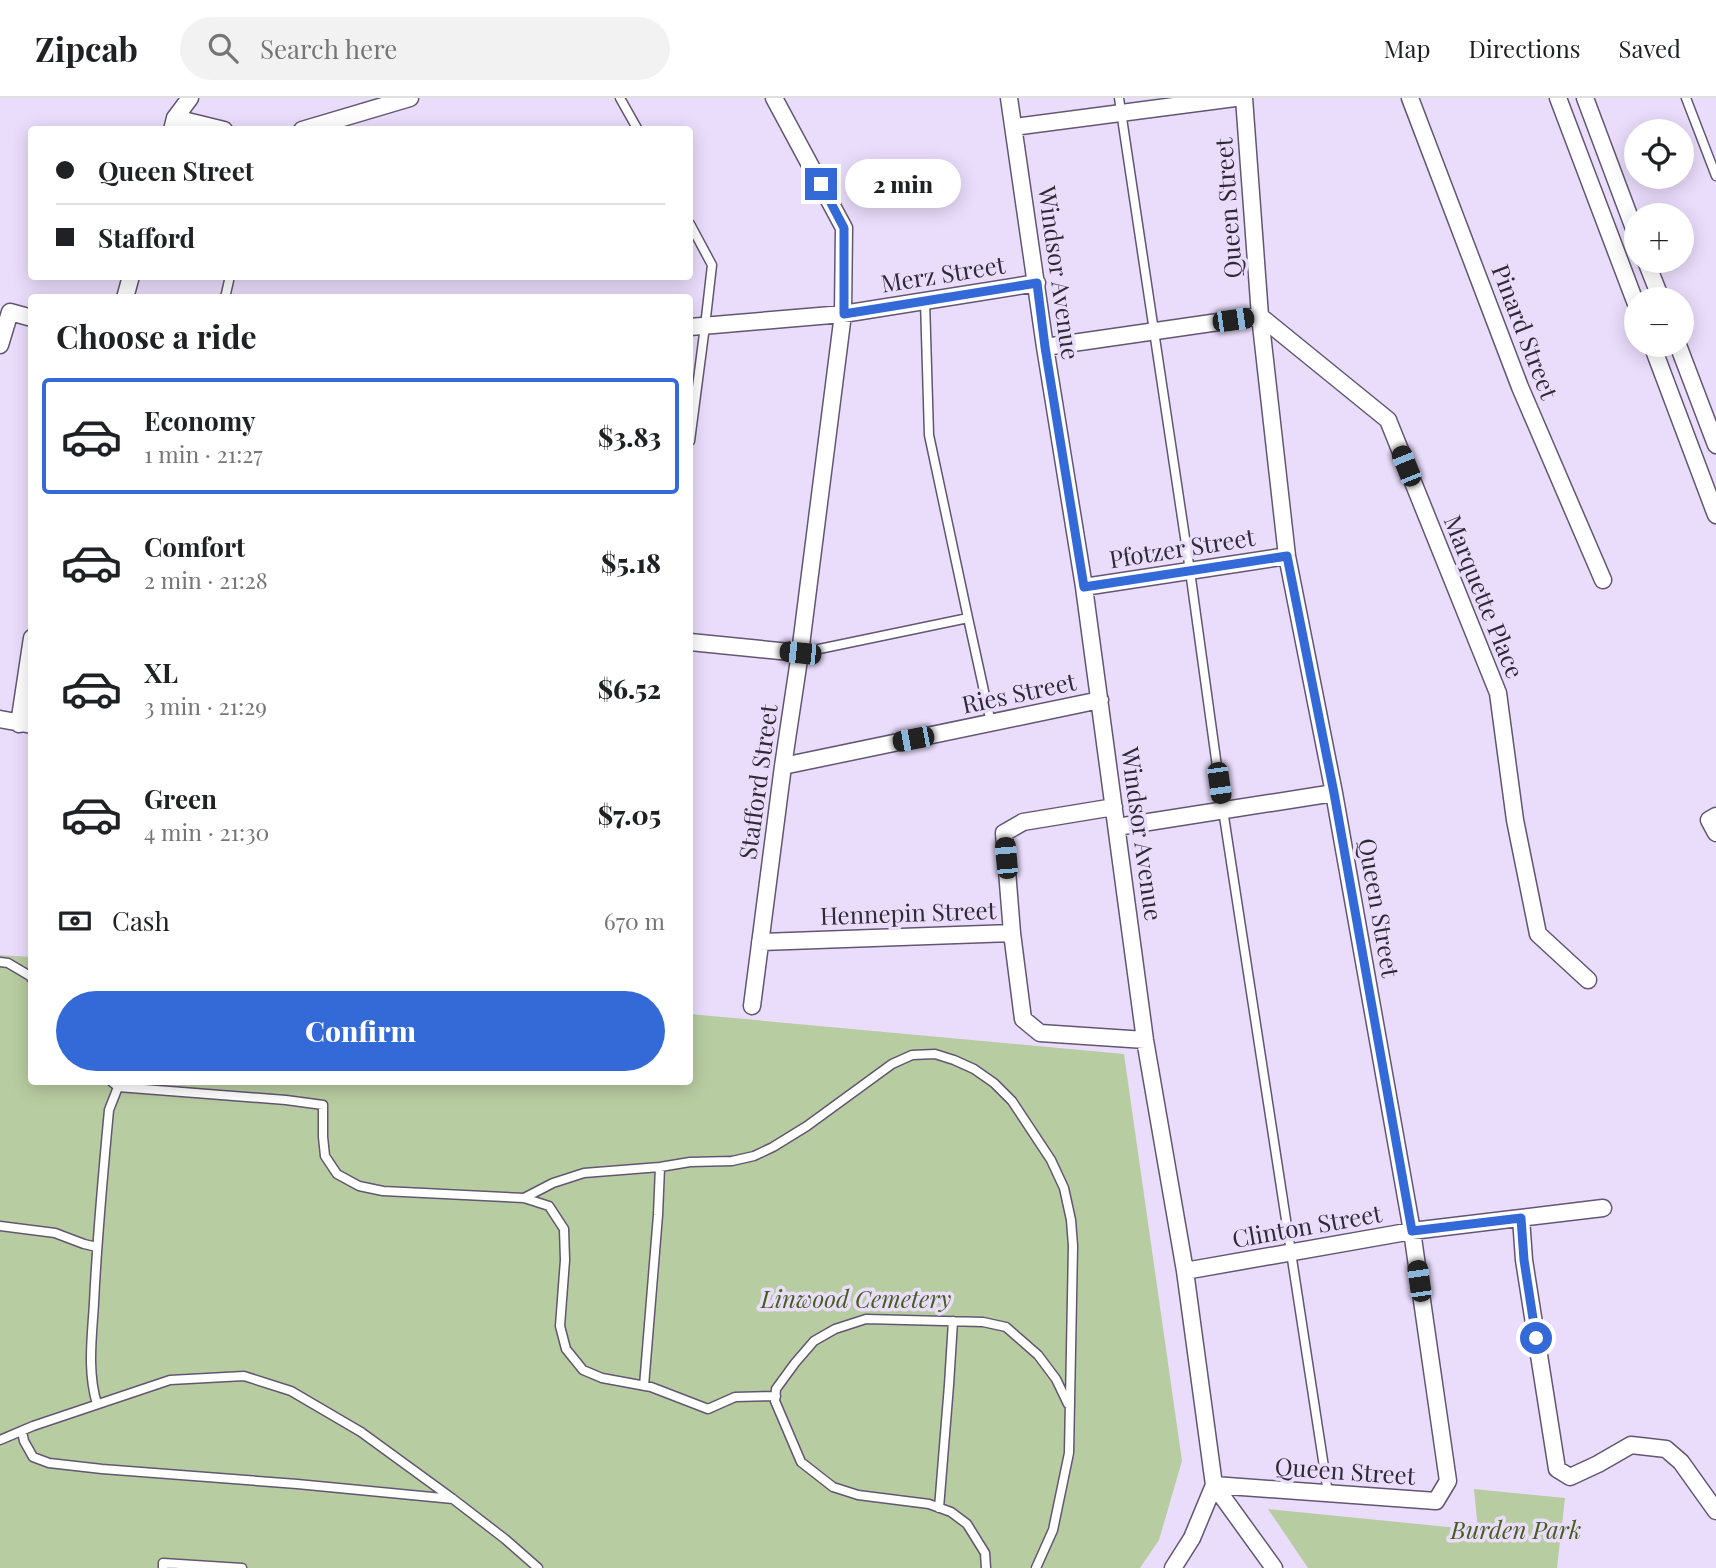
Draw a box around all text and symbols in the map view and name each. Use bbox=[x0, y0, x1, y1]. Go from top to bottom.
search box bbox=[180, 17, 670, 80]
text: Zipcab bbox=[35, 26, 138, 70]
icon: search bbox=[204, 29, 242, 67]
text: Search here bbox=[260, 31, 397, 66]
text: Map bbox=[1384, 32, 1430, 64]
text: Directions bbox=[1468, 32, 1581, 64]
text: Saved bbox=[1619, 32, 1681, 64]
map controls bbox=[1624, 119, 1694, 357]
button: locate bbox=[1624, 119, 1694, 189]
street label: Queen Street bbox=[1206, 136, 1248, 279]
text: Queen Street bbox=[98, 153, 254, 188]
callout: 2 min bbox=[846, 160, 961, 208]
route end bbox=[805, 168, 837, 200]
text: 2 min bbox=[873, 168, 933, 199]
street label: Windsor Avenue bbox=[1032, 183, 1088, 362]
button: + bbox=[1624, 203, 1694, 273]
text: Stafford bbox=[98, 220, 195, 255]
street label: Merz Street bbox=[878, 247, 1007, 299]
street label: Pinard Street bbox=[1485, 259, 1566, 404]
button: − bbox=[1624, 287, 1694, 357]
car bbox=[1211, 307, 1256, 333]
text: Choose a ride bbox=[56, 314, 257, 357]
text: Economy bbox=[144, 403, 255, 438]
icon: car bbox=[60, 405, 123, 468]
text: $3.83 bbox=[598, 419, 661, 454]
text: 1 min · 21:27 bbox=[144, 438, 263, 469]
car bbox=[1389, 443, 1424, 489]
street label: Marquette Place bbox=[1438, 510, 1532, 683]
street label: Pfotzer Street bbox=[1107, 520, 1257, 574]
text: Comfort bbox=[144, 529, 245, 564]
icon: car bbox=[60, 531, 123, 594]
text: $5.18 bbox=[601, 545, 661, 580]
text: 2 min · 21:28 bbox=[144, 564, 268, 595]
car bbox=[779, 640, 822, 666]
text: XL bbox=[144, 655, 178, 690]
icon: car bbox=[60, 657, 123, 720]
street label: Ries Street bbox=[959, 664, 1079, 720]
text: $6.52 bbox=[598, 671, 661, 706]
text: 3 min · 21:29 bbox=[144, 690, 267, 721]
street label: Stafford Street bbox=[730, 702, 784, 861]
car bbox=[891, 725, 936, 753]
street label: Windsor Avenue bbox=[1115, 744, 1171, 923]
car bbox=[1206, 761, 1233, 805]
text: Green bbox=[144, 781, 217, 816]
icon: car bbox=[60, 783, 123, 846]
text: $7.05 bbox=[598, 797, 661, 832]
text: 4 min · 21:30 bbox=[144, 816, 269, 847]
car bbox=[994, 836, 1019, 880]
street label: Queen Street bbox=[1352, 836, 1408, 980]
street label: Hennepin Street bbox=[819, 893, 997, 931]
icon: cash bbox=[56, 902, 94, 940]
text: Cash bbox=[112, 903, 170, 938]
text: 670 m bbox=[604, 905, 665, 936]
button: Confirm bbox=[56, 991, 665, 1071]
street label: Clinton Street bbox=[1229, 1196, 1384, 1254]
car bbox=[1406, 1259, 1433, 1303]
park label: Linwood Cemetery bbox=[760, 1282, 951, 1314]
route start bbox=[1520, 1322, 1552, 1354]
street label: Queen Street bbox=[1274, 1449, 1417, 1491]
park label: Burden Park bbox=[1450, 1513, 1581, 1545]

